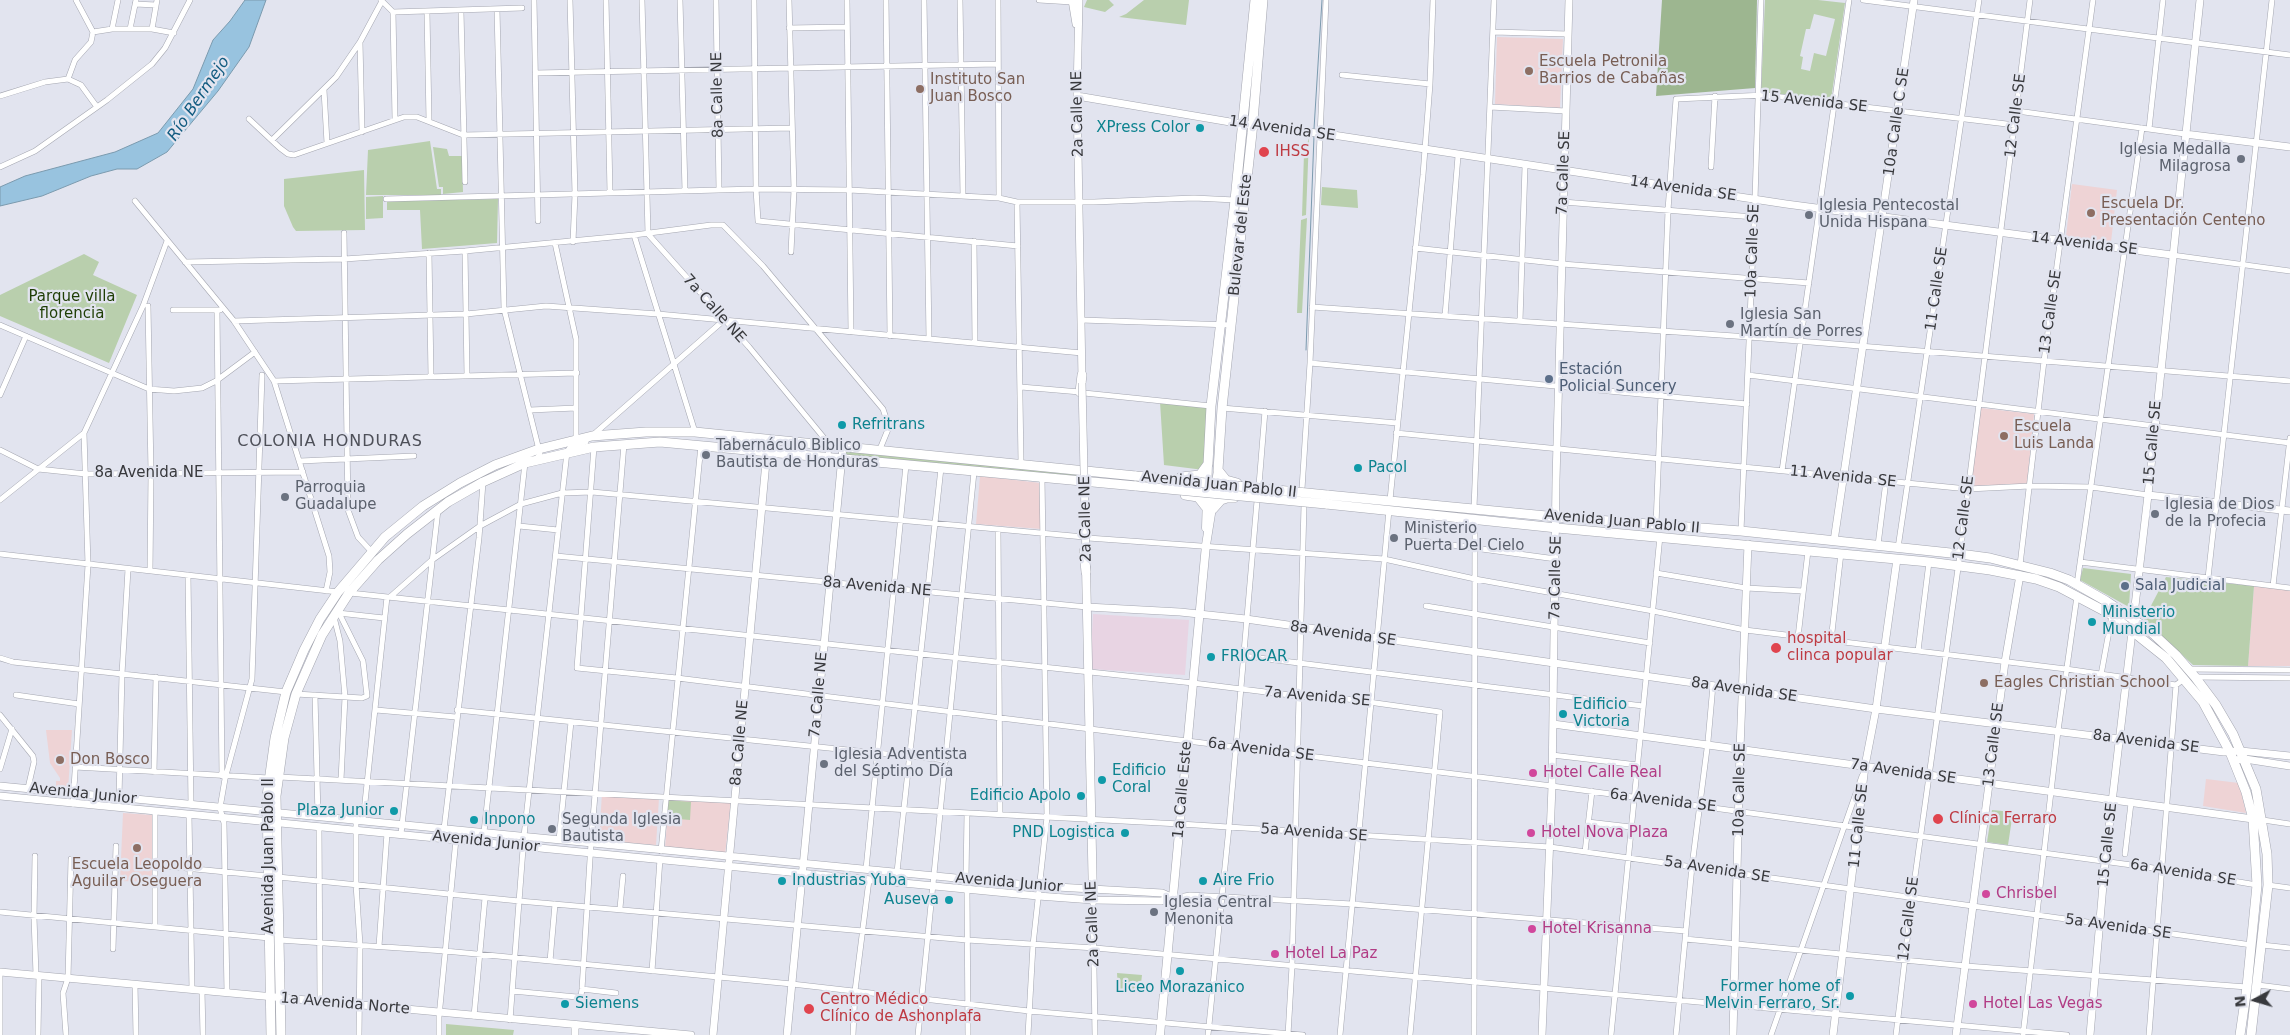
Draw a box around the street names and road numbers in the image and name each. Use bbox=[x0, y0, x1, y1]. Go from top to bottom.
street label: 8a Calle NE bbox=[708, 52, 728, 138]
street label: 10a Calle C SE bbox=[1880, 67, 1914, 177]
street label: 2a Calle NE bbox=[1068, 71, 1088, 157]
street label: 12 Calle SE bbox=[2002, 73, 2030, 159]
street label: 15 Avenida SE bbox=[1760, 87, 1868, 117]
street label: 14 Avenida SE bbox=[1228, 113, 1336, 145]
street label: 7a Calle SE bbox=[1554, 130, 1574, 216]
street label: Bulevar del Este bbox=[1226, 173, 1256, 297]
street label: 14 Avenida SE bbox=[1629, 173, 1737, 205]
street label: 10a Calle SE bbox=[1742, 204, 1764, 298]
street label: 14 Avenida SE bbox=[2030, 229, 2138, 259]
street label: 11 Calle SE bbox=[1922, 246, 1952, 332]
street label: 13 Calle SE bbox=[2036, 269, 2066, 355]
street label: 7a Calle NE bbox=[678, 271, 750, 347]
street label: 15 Calle SE bbox=[2140, 400, 2166, 486]
street label: 11 Avenida SE bbox=[1789, 462, 1897, 492]
street label: 8a Avenida NE bbox=[95, 464, 203, 482]
street label: Avenida Juan Pablo II bbox=[1140, 468, 1298, 502]
street label: 12 Calle SE bbox=[1950, 475, 1978, 561]
street label: 2a Calle NE bbox=[1076, 476, 1096, 562]
street label: Avenida Juan Pablo II bbox=[1543, 506, 1701, 538]
street label: 7a Calle SE bbox=[1546, 536, 1566, 620]
street label: 8a Avenida NE bbox=[822, 573, 932, 601]
street label: 8a Avenida SE bbox=[1289, 618, 1397, 650]
street label: 7a Calle NE bbox=[806, 651, 832, 739]
street label: 8a Avenida SE bbox=[1690, 674, 1798, 706]
street label: 7a Avenida SE bbox=[1263, 683, 1371, 711]
street label: 8a Calle NE bbox=[727, 699, 753, 787]
street label: 13 Calle SE bbox=[1980, 702, 2008, 788]
street label: 8a Avenida SE bbox=[2092, 727, 2200, 757]
street label: 6a Avenida SE bbox=[1207, 735, 1315, 765]
street label: 1a Calle Este bbox=[1170, 740, 1196, 840]
street label: 10a Calle SE bbox=[1730, 743, 1750, 837]
street label: 7a Avenida SE bbox=[1849, 756, 1957, 788]
street label: Avenida Juan Pablo II bbox=[260, 778, 278, 934]
street label: Avenida Junior bbox=[29, 779, 137, 809]
street label: 11 Calle SE bbox=[1846, 783, 1872, 869]
street label: 6a Avenida SE bbox=[1609, 786, 1717, 816]
street label: 15 Calle SE bbox=[2095, 802, 2121, 888]
street label: 5a Avenida SE bbox=[1260, 820, 1368, 846]
street label: Avenida Junior bbox=[432, 827, 540, 857]
street label: 5a Avenida SE bbox=[1663, 853, 1771, 887]
street label: 6a Avenida SE bbox=[2129, 856, 2237, 890]
street label: Avenida Junior bbox=[955, 869, 1063, 897]
street label: 12 Calle SE bbox=[1895, 876, 1923, 962]
street label: 2a Calle NE bbox=[1083, 881, 1103, 967]
street label: 5a Avenida SE bbox=[2064, 911, 2172, 943]
street label: 1a Avenida Norte bbox=[280, 989, 410, 1019]

